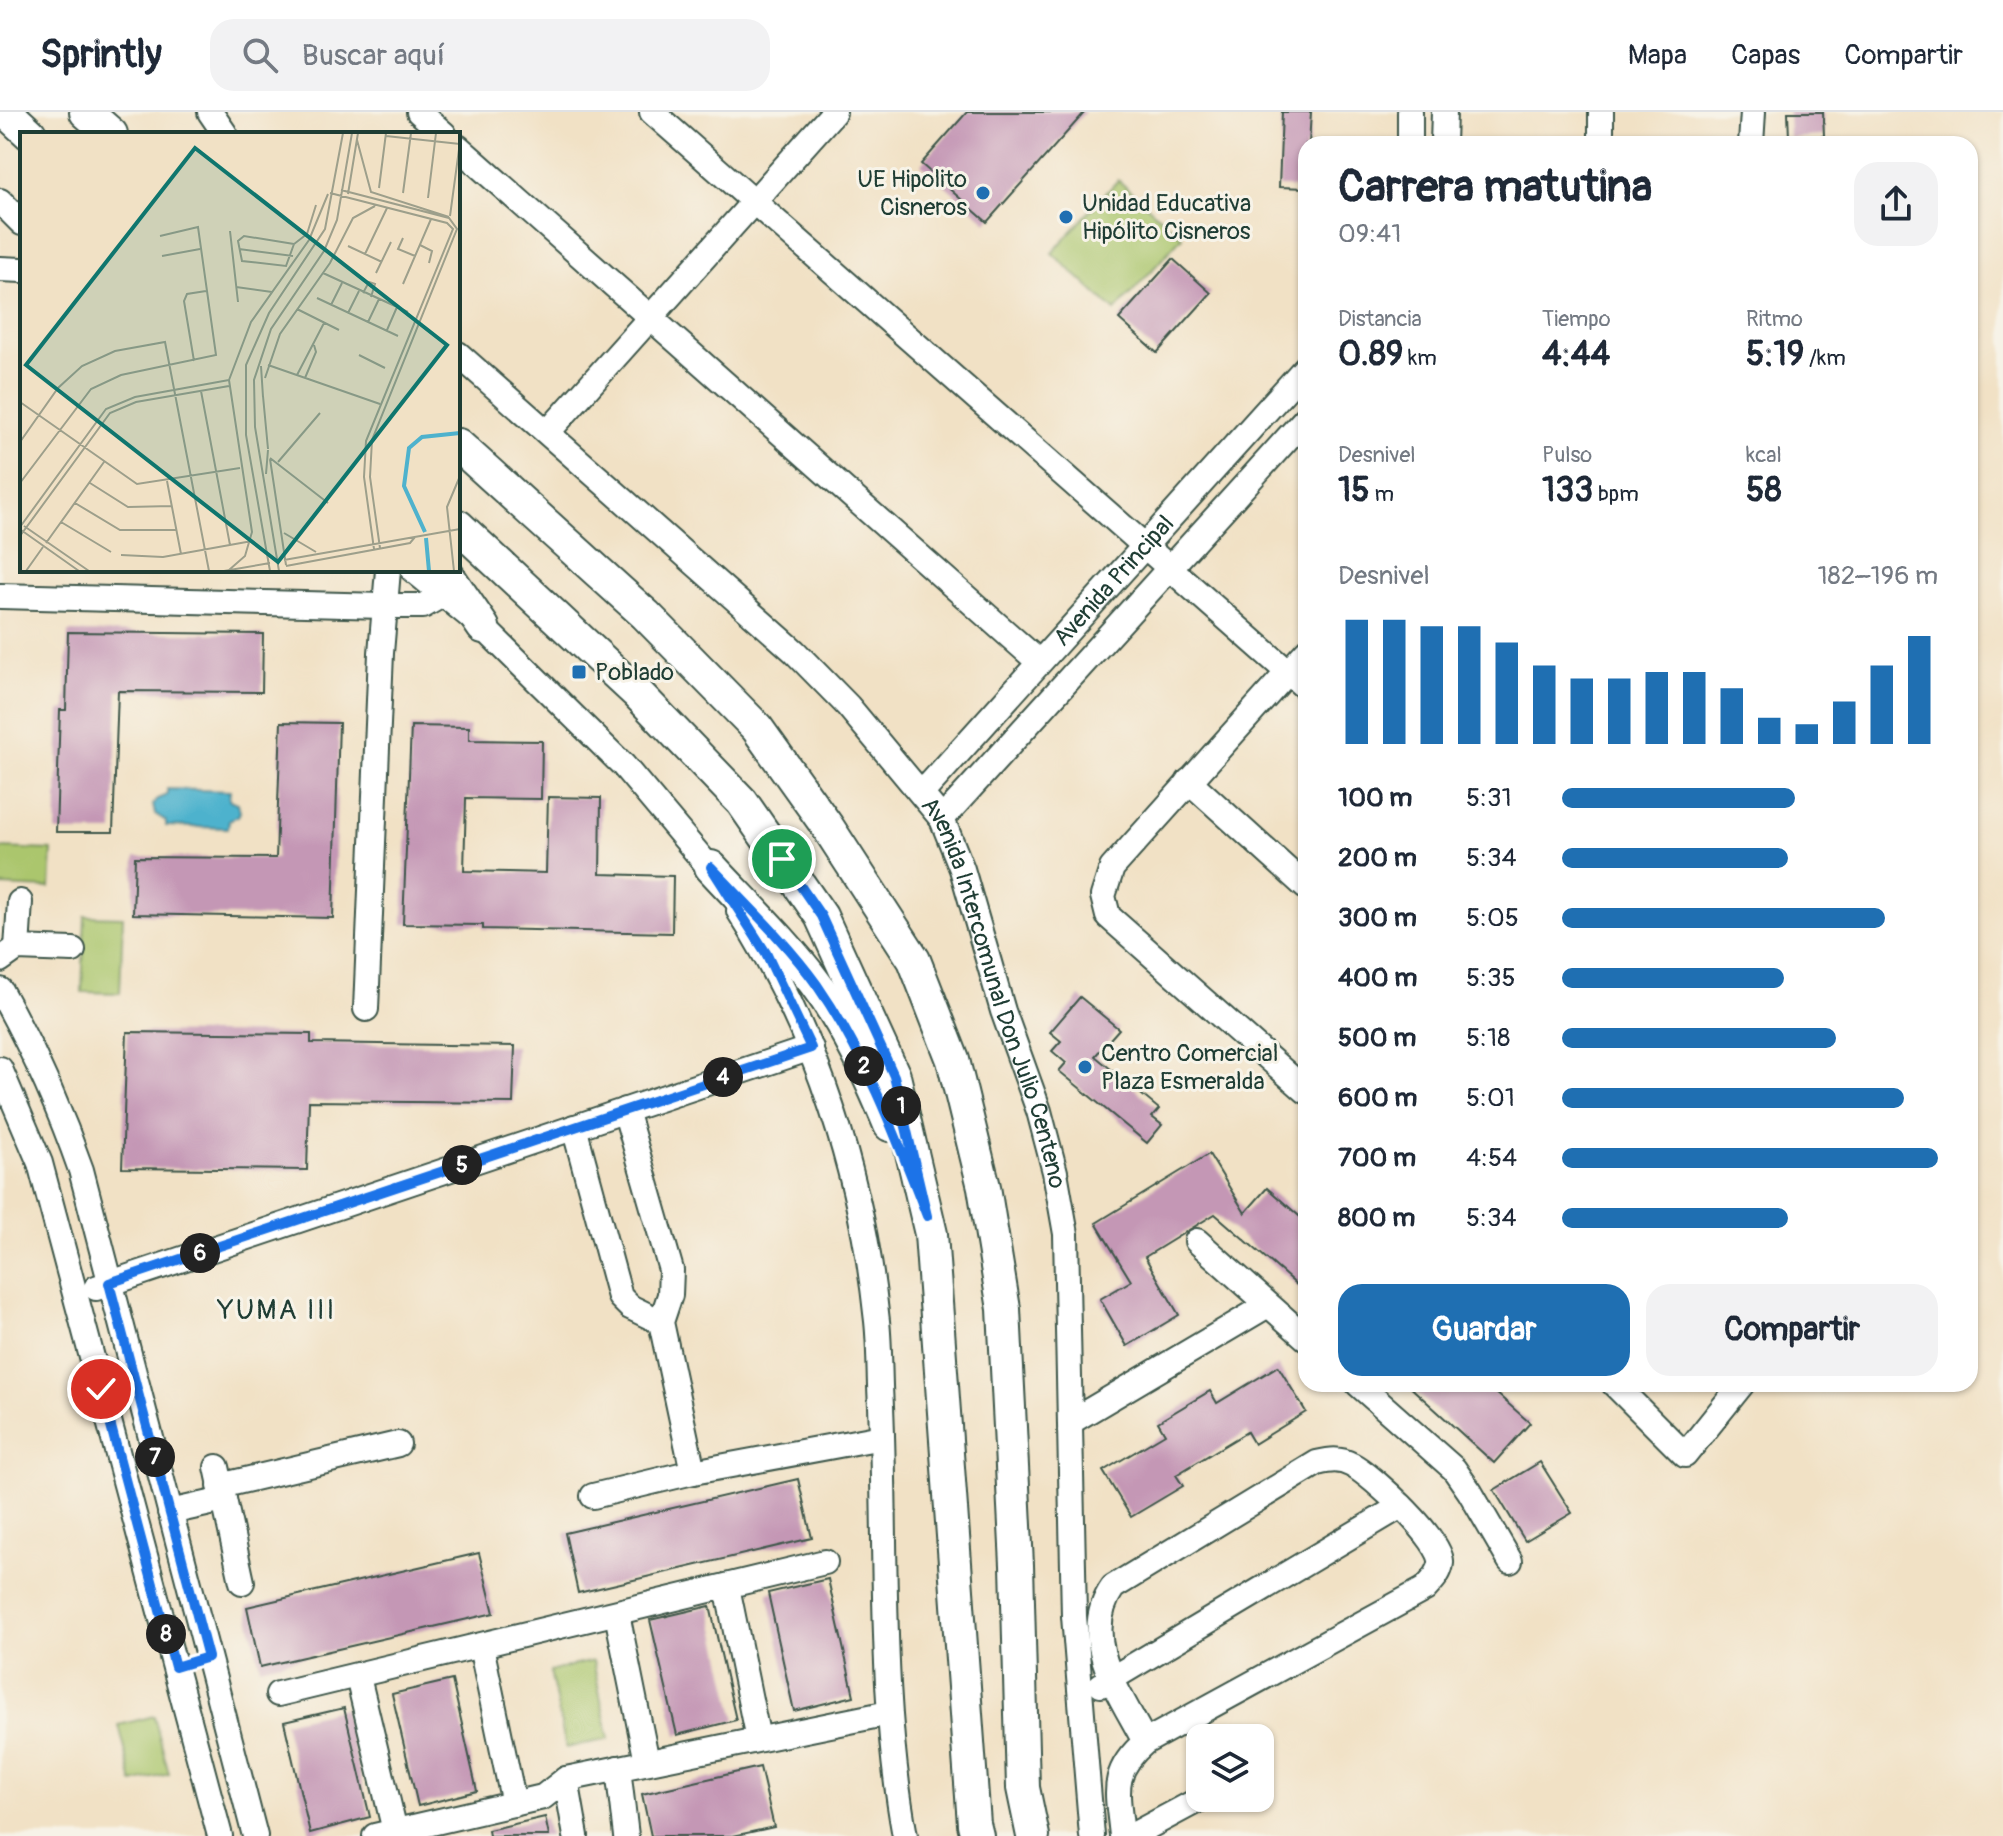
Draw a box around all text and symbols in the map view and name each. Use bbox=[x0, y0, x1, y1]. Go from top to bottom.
search box bbox=[210, 19, 770, 91]
text: Sprintly bbox=[40, 31, 162, 79]
icon: search bbox=[238, 33, 282, 77]
text: Buscar aquí bbox=[302, 37, 445, 74]
text: Mapa bbox=[1628, 38, 1687, 73]
text: Capas bbox=[1731, 38, 1800, 73]
text: Compartir bbox=[1844, 38, 1963, 73]
inset map bbox=[20, 132, 460, 572]
text: Carrera matutina bbox=[1338, 160, 1652, 215]
button: share bbox=[1854, 162, 1938, 246]
place label: UE Hipolito Cisneros bbox=[857, 165, 967, 222]
marker: UE Hipolito Cisneros bbox=[974, 184, 992, 202]
place label: Unidad Educativa Hipólito Cisneros bbox=[1082, 189, 1251, 246]
marker: Unidad Educativa Hipólito Cisneros bbox=[1057, 208, 1075, 226]
text: 09:41 bbox=[1338, 218, 1401, 250]
text: Distancia bbox=[1338, 305, 1422, 333]
text: Tiempo bbox=[1542, 305, 1611, 333]
text: Ritmo bbox=[1746, 305, 1803, 333]
text: 0.89 bbox=[1338, 333, 1403, 376]
text: 4:44 bbox=[1542, 333, 1610, 376]
text: 5:19 bbox=[1746, 333, 1804, 376]
text: km bbox=[1403, 344, 1437, 372]
text: /km bbox=[1804, 344, 1846, 372]
text: Desnivel bbox=[1338, 441, 1415, 469]
text: Pulso bbox=[1542, 441, 1592, 469]
text: kcal bbox=[1746, 441, 1782, 469]
text: 15 bbox=[1338, 469, 1370, 512]
text: 133 bbox=[1542, 469, 1593, 512]
text: 58 bbox=[1746, 469, 1782, 512]
text: m bbox=[1370, 480, 1394, 508]
text: bpm bbox=[1593, 480, 1639, 508]
street label: Avenida Principal bbox=[1047, 509, 1180, 652]
text: Desnivel bbox=[1338, 560, 1430, 592]
text: 182–196 m bbox=[1817, 560, 1938, 592]
place label: Poblado bbox=[595, 658, 674, 687]
marker: Poblado bbox=[570, 663, 588, 681]
text: 100 m bbox=[1338, 782, 1412, 814]
text: 5:31 bbox=[1466, 782, 1512, 814]
street label: Avenida Intercomunal Don Julio Centeno bbox=[915, 791, 1072, 1191]
pin bbox=[748, 825, 816, 893]
icon: arrive bbox=[760, 837, 804, 881]
text: 200 m bbox=[1338, 842, 1417, 874]
text: 5:34 bbox=[1466, 842, 1517, 874]
text: 300 m bbox=[1338, 902, 1417, 934]
text: 5:05 bbox=[1466, 902, 1519, 934]
text: 400 m bbox=[1338, 962, 1417, 994]
text: 5:35 bbox=[1466, 962, 1516, 994]
text: 500 m bbox=[1338, 1022, 1416, 1054]
text: 5:18 bbox=[1466, 1022, 1510, 1054]
place label: Centro Comercial Plaza Esmeralda bbox=[1101, 1039, 1278, 1096]
pin: 2 bbox=[844, 1046, 884, 1086]
text: 2 bbox=[858, 1052, 870, 1080]
pin: 4 bbox=[703, 1057, 743, 1097]
marker: Centro Comercial Plaza Esmeralda bbox=[1076, 1058, 1094, 1076]
text: 4 bbox=[717, 1063, 729, 1091]
text: 600 m bbox=[1338, 1082, 1417, 1114]
text: 5:01 bbox=[1466, 1082, 1515, 1114]
pin: 1 bbox=[881, 1086, 921, 1126]
text: 1 bbox=[897, 1092, 905, 1120]
text: 700 m bbox=[1338, 1142, 1416, 1174]
text: 4:54 bbox=[1466, 1142, 1517, 1174]
pin: 5 bbox=[442, 1145, 482, 1185]
text: 5 bbox=[456, 1151, 468, 1179]
text: 800 m bbox=[1338, 1202, 1415, 1234]
text: 5:34 bbox=[1466, 1202, 1517, 1234]
pin: 6 bbox=[180, 1233, 220, 1273]
text: 6 bbox=[194, 1239, 206, 1267]
button: Guardar bbox=[1338, 1284, 1630, 1376]
button: Compartir bbox=[1646, 1284, 1938, 1376]
district label: YUMA III bbox=[217, 1293, 336, 1328]
pin bbox=[67, 1355, 135, 1423]
icon: check bbox=[79, 1367, 123, 1411]
pin: 7 bbox=[135, 1437, 175, 1477]
text: 7 bbox=[149, 1443, 161, 1471]
pin: 8 bbox=[146, 1614, 186, 1654]
text: 8 bbox=[160, 1620, 172, 1648]
map controls bbox=[1186, 1724, 1274, 1812]
button: layers bbox=[1186, 1724, 1274, 1812]

